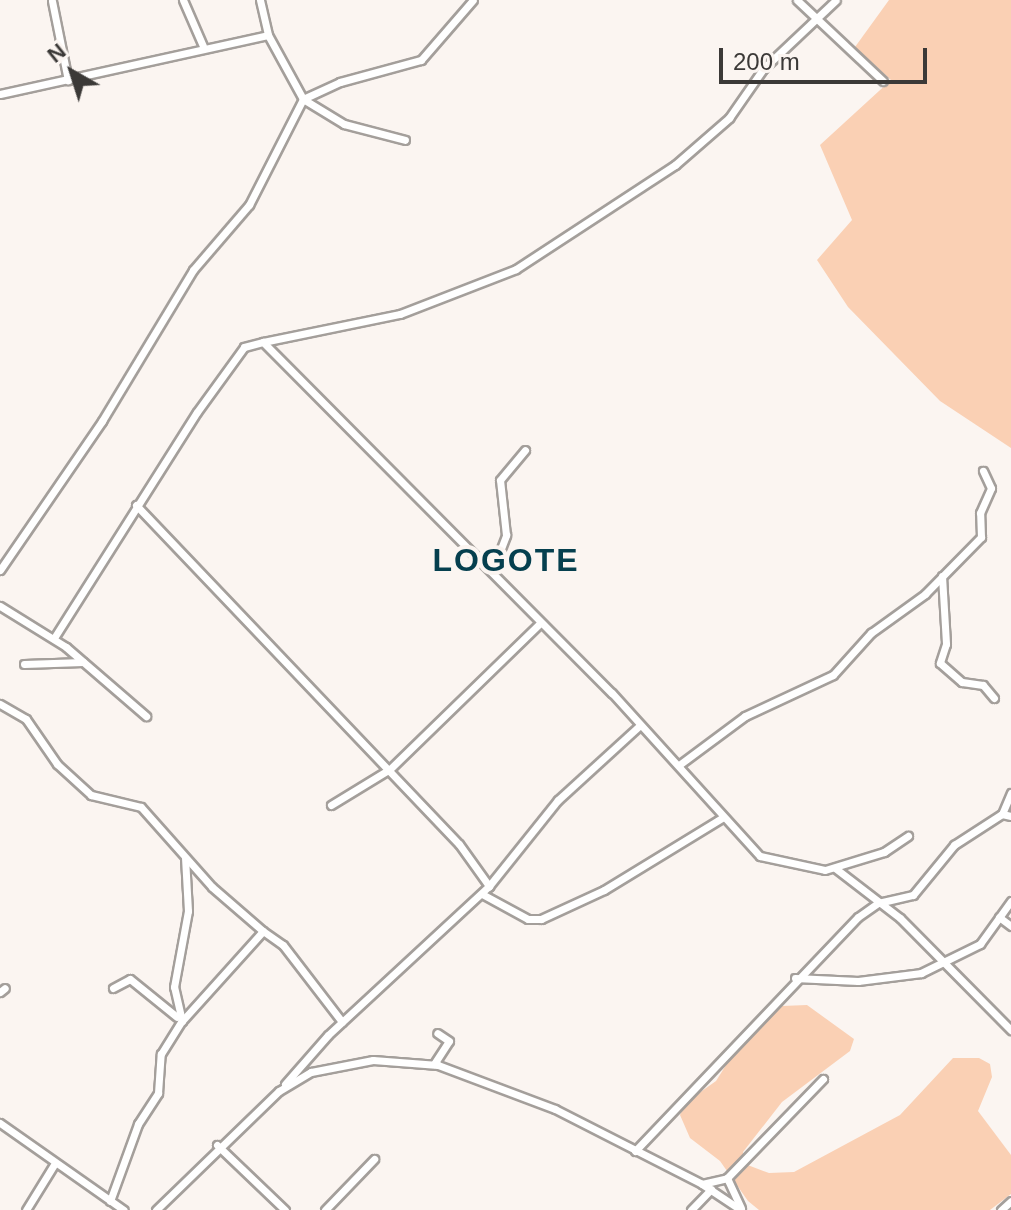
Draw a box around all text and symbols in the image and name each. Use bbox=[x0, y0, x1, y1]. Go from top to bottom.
north arrow bbox=[32, 32, 112, 112]
scale bar bbox=[723, 32, 931, 82]
text: N bbox=[43, 38, 71, 68]
text: 200 m bbox=[733, 48, 800, 75]
district label: LOGOTE bbox=[432, 541, 580, 579]

